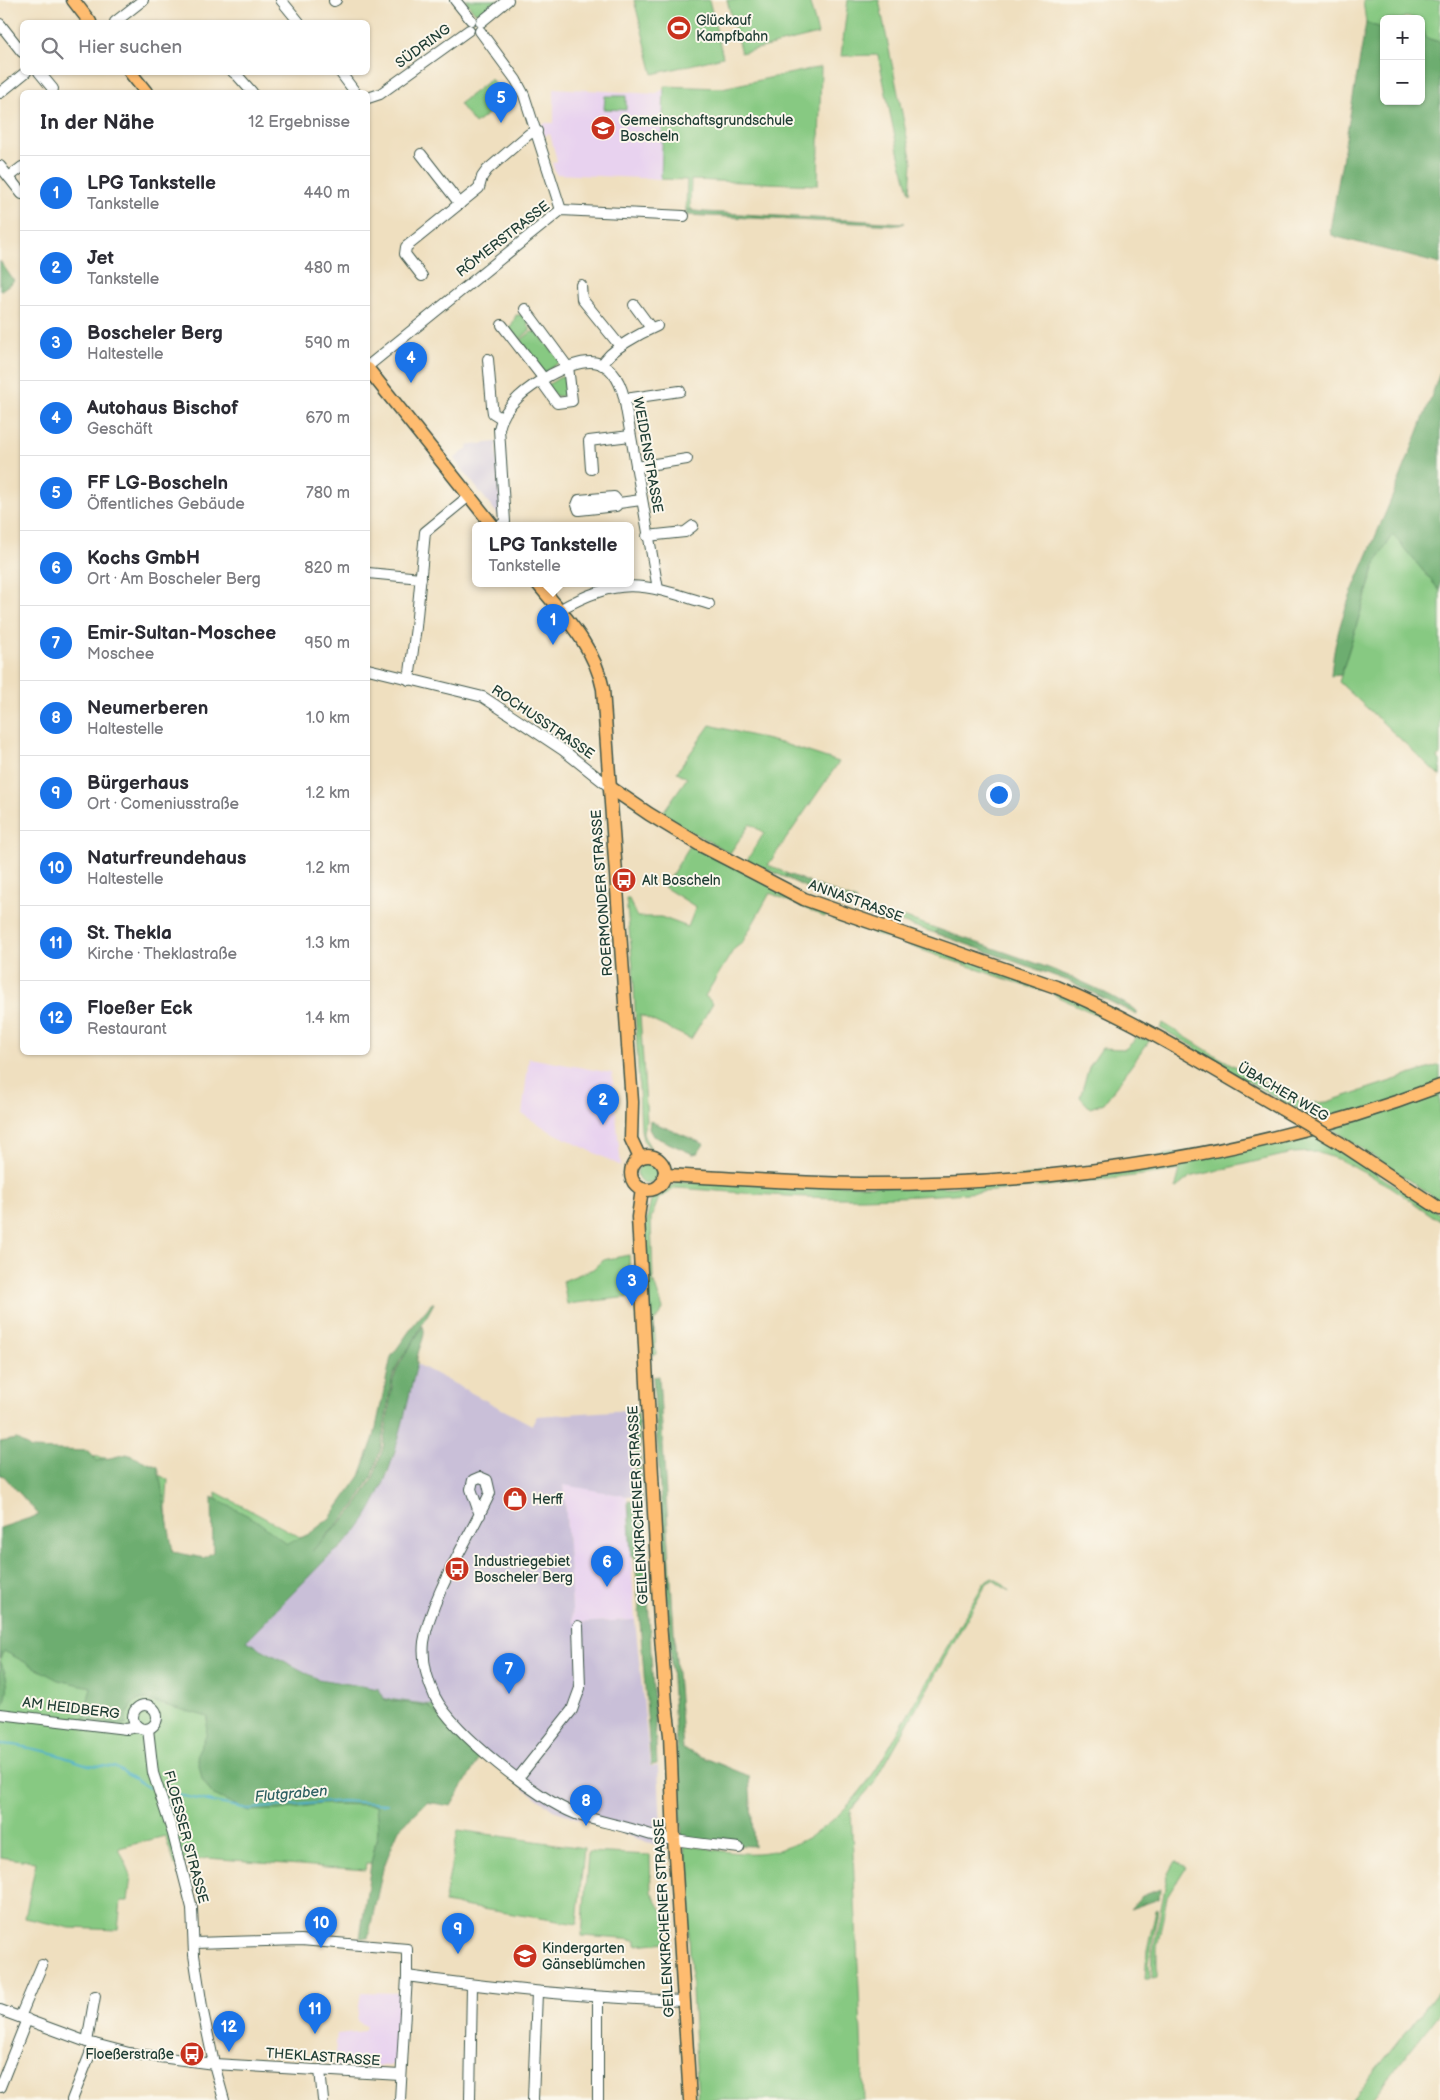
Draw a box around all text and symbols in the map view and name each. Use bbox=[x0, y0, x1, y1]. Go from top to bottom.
place label: Glückauf Kampfbahn bbox=[696, 12, 768, 45]
sports icon: Glückauf Kampfbahn bbox=[666, 15, 692, 41]
map controls bbox=[1380, 15, 1425, 105]
button: + bbox=[1380, 15, 1425, 60]
street label: SÜDRING bbox=[392, 19, 454, 72]
search box bbox=[20, 20, 370, 75]
icon: search bbox=[38, 34, 66, 62]
text: Hier suchen bbox=[78, 36, 182, 59]
button: − bbox=[1380, 60, 1425, 105]
pin: 5 bbox=[485, 82, 517, 123]
text: In der Nähe bbox=[40, 110, 154, 135]
place label: Gemeinschaftsgrundschule Boscheln bbox=[620, 112, 793, 145]
text: 12 Ergebnisse bbox=[248, 113, 350, 132]
school or university icon: Gemeinschaftsgrundschule Boscheln bbox=[590, 115, 616, 141]
text: LPG Tankstelle bbox=[87, 172, 216, 195]
text: 1 bbox=[53, 184, 59, 203]
text: 440 m bbox=[304, 184, 350, 203]
text: Tankstelle bbox=[87, 195, 159, 214]
street label: RÖMERSTRASSE bbox=[452, 197, 553, 281]
text: Jet bbox=[87, 247, 114, 270]
text: 2 bbox=[51, 259, 61, 278]
text: 480 m bbox=[304, 259, 350, 278]
text: Tankstelle bbox=[87, 270, 159, 289]
text: Boscheler Berg bbox=[87, 322, 223, 345]
text: 3 bbox=[51, 334, 61, 353]
text: 590 m bbox=[305, 334, 350, 353]
pin: 4 bbox=[395, 342, 427, 383]
text: Haltestelle bbox=[87, 345, 164, 364]
street label: WEIDENSTRASSE bbox=[629, 396, 667, 514]
text: Autohaus Bischof bbox=[87, 397, 238, 420]
text: 4 bbox=[51, 409, 61, 428]
text: 670 m bbox=[305, 409, 350, 428]
text: Geschäft bbox=[87, 420, 153, 439]
text: FF LG-Boscheln bbox=[87, 472, 228, 495]
text: 5 bbox=[51, 484, 61, 503]
text: 780 m bbox=[306, 484, 350, 503]
text: Öffentliches Gebäude bbox=[87, 495, 245, 514]
popup bbox=[472, 522, 634, 587]
text: LPG Tankstelle bbox=[489, 534, 617, 557]
text: Kochs GmbH bbox=[87, 547, 200, 570]
text: Tankstelle bbox=[489, 557, 561, 576]
text: 6 bbox=[51, 559, 61, 578]
text: 820 m bbox=[304, 559, 350, 578]
text: Ort · Am Boscheler Berg bbox=[87, 570, 261, 589]
pin: 1 bbox=[537, 604, 569, 645]
text: Emir-Sultan-Moschee bbox=[87, 622, 276, 645]
text: 7 bbox=[52, 634, 60, 653]
text: 950 m bbox=[305, 634, 350, 653]
text: Moschee bbox=[87, 645, 154, 664]
street label: ROCHUSSTRASSE bbox=[488, 681, 598, 763]
text: Neumerberen bbox=[87, 697, 208, 720]
text: 8 bbox=[51, 709, 61, 728]
text: 1.0 km bbox=[306, 709, 350, 728]
text: Haltestelle bbox=[87, 720, 164, 739]
text: Bürgerhaus bbox=[87, 772, 189, 795]
your location bbox=[986, 782, 1012, 808]
text: 9 bbox=[51, 784, 61, 803]
text: 1.2 km bbox=[306, 784, 350, 803]
text: Ort · Comeniusstraße bbox=[87, 795, 239, 814]
street label: ROERMONDER STRASSE bbox=[588, 809, 616, 977]
text: Naturfreundehaus bbox=[87, 847, 246, 870]
text: 10 bbox=[48, 859, 64, 878]
text: 1.2 km bbox=[306, 859, 350, 878]
bus stop icon: Alt Boscheln bbox=[611, 867, 637, 893]
text: Haltestelle bbox=[87, 870, 164, 889]
place label: Alt Boscheln bbox=[642, 872, 721, 889]
street label: ANNASTRASSE bbox=[806, 876, 906, 926]
text: St. Thekla bbox=[87, 922, 172, 945]
text: 11 bbox=[49, 934, 63, 953]
text: 1.3 km bbox=[305, 934, 350, 953]
text: Kirche · Theklastraße bbox=[87, 945, 237, 964]
text: Floeßer Eck bbox=[87, 997, 192, 1020]
text: 12 bbox=[48, 1009, 64, 1028]
text: 1.4 km bbox=[306, 1009, 350, 1028]
text: Restaurant bbox=[87, 1020, 167, 1039]
street label: ÜBACHER WEG bbox=[1234, 1058, 1333, 1125]
pin: 2 bbox=[587, 1084, 619, 1125]
pin: 3 bbox=[616, 1265, 648, 1306]
street label: GEILENKIRCHENER STRASSE bbox=[624, 1405, 652, 1605]
shop icon: Herff bbox=[502, 1486, 528, 1512]
place label: Herff bbox=[532, 1491, 564, 1508]
pin: 6 bbox=[591, 1546, 623, 1587]
place label: Industriegebiet Boscheler Berg bbox=[474, 1553, 573, 1586]
bus stop icon: Industriegebiet Boscheler Berg bbox=[444, 1556, 470, 1582]
pin: 7 bbox=[493, 1653, 525, 1694]
street label: AM HEIDBERG bbox=[21, 1694, 121, 1722]
street label: FLOESSER STRASSE bbox=[160, 1769, 212, 1905]
water label: Flutgraben bbox=[254, 1781, 328, 1807]
pin: 8 bbox=[570, 1785, 602, 1826]
street label: GEILENKIRCHENER STRASSE bbox=[650, 1818, 678, 2018]
pin: 10 bbox=[305, 1907, 337, 1948]
pin: 9 bbox=[442, 1913, 474, 1954]
place label: Kindergarten Gänseblümchen bbox=[542, 1940, 646, 1973]
school or university icon: Kindergarten Gänseblümchen bbox=[512, 1943, 538, 1969]
pin: 11 bbox=[299, 1993, 331, 2034]
pin: 12 bbox=[213, 2011, 245, 2052]
bus stop icon: Floeßerstraße bbox=[179, 2041, 205, 2067]
street label: THEKLASTRASSE bbox=[265, 2045, 381, 2069]
place label: Floeßerstraße bbox=[85, 2046, 174, 2063]

